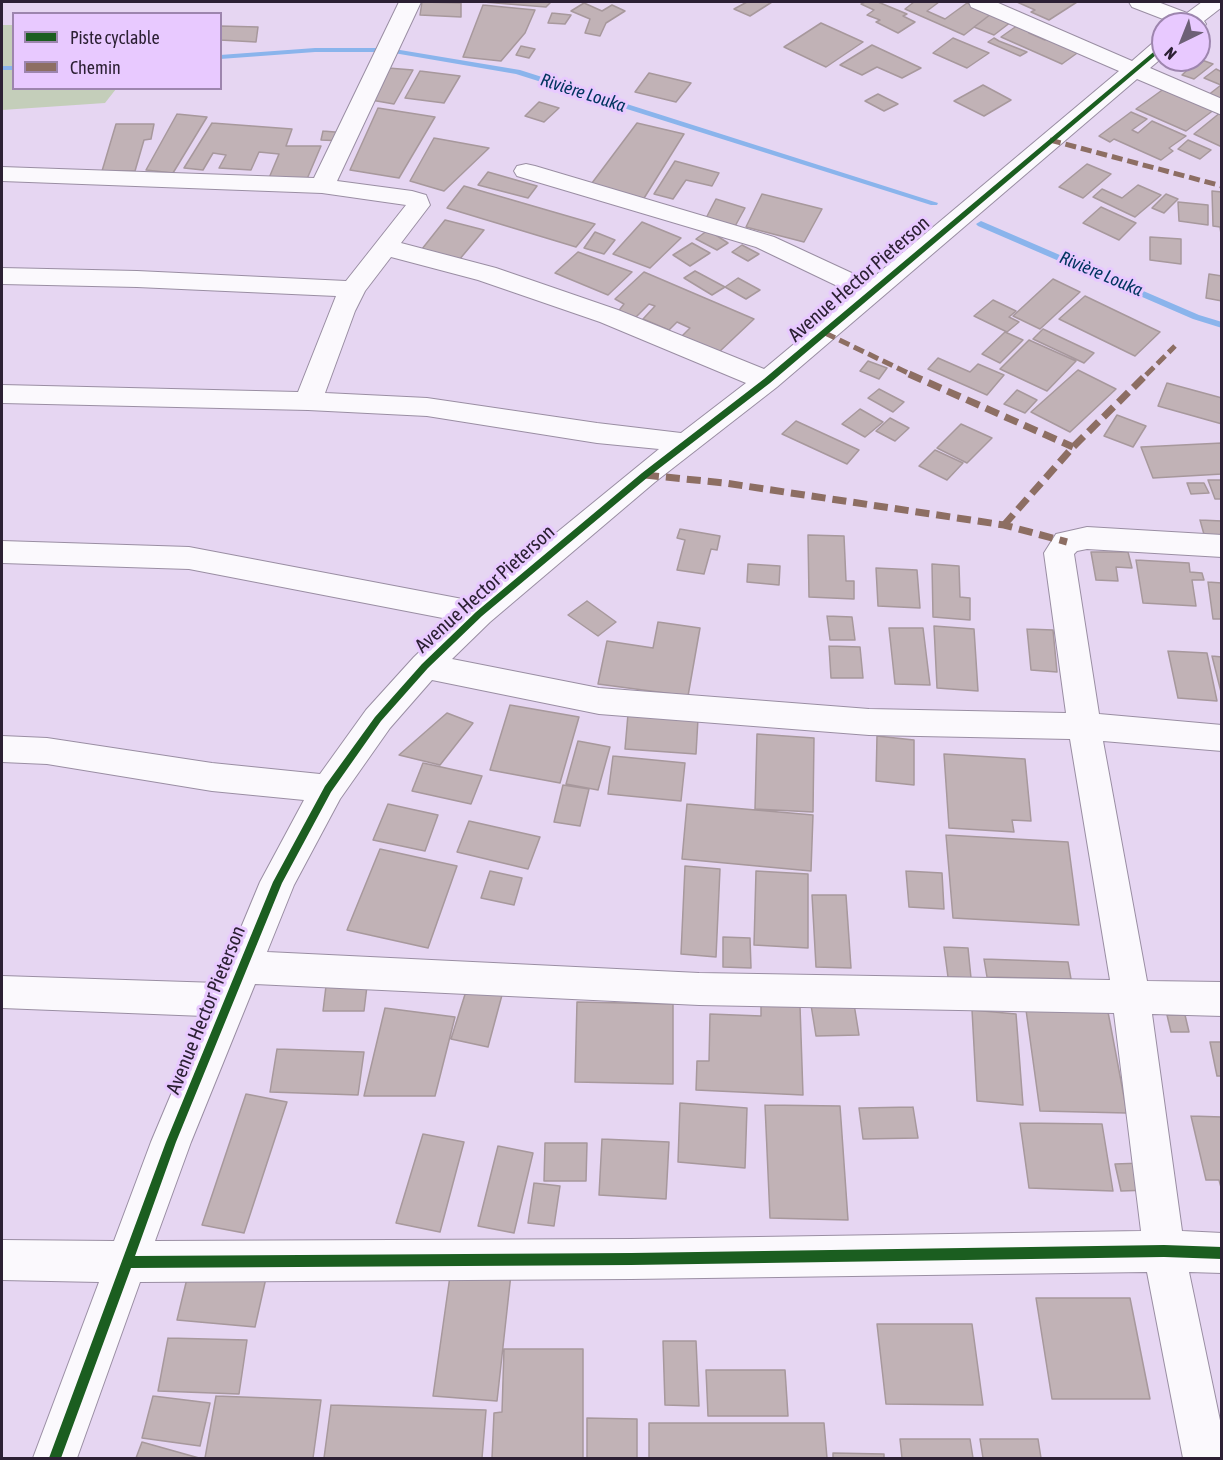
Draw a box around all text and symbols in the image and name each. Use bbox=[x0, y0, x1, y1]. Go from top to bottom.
legend bbox=[12, 12, 222, 90]
north arrow bbox=[1151, 12, 1211, 72]
text: Piste cyclable bbox=[70, 27, 160, 48]
text: N bbox=[1160, 44, 1180, 64]
text: Chemin bbox=[70, 57, 121, 78]
water label: Rivière Louka bbox=[538, 69, 628, 117]
street label: Avenue Hector Pieterson bbox=[783, 211, 935, 347]
water label: Rivière Louka bbox=[1056, 247, 1146, 301]
street label: Avenue Hector Pieterson bbox=[410, 520, 560, 658]
street label: Avenue Hector Pieterson bbox=[161, 922, 251, 1098]

